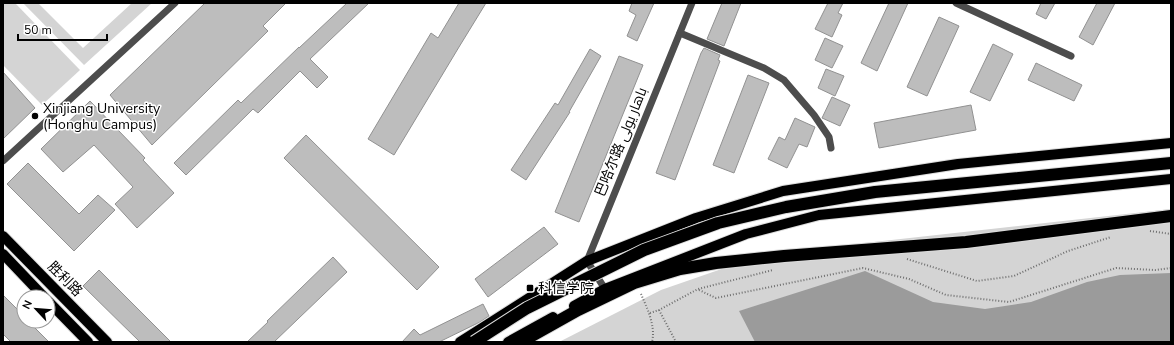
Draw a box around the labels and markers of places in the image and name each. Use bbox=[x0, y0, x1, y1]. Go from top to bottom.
place label: Xinjiang University (Honghu Campus) bbox=[43, 99, 161, 134]
marker: Xinjiang University (Honghu Campus) bbox=[30, 111, 40, 121]
place label: 科信学院 bbox=[538, 279, 594, 298]
marker: 科信学院 bbox=[525, 283, 535, 293]

